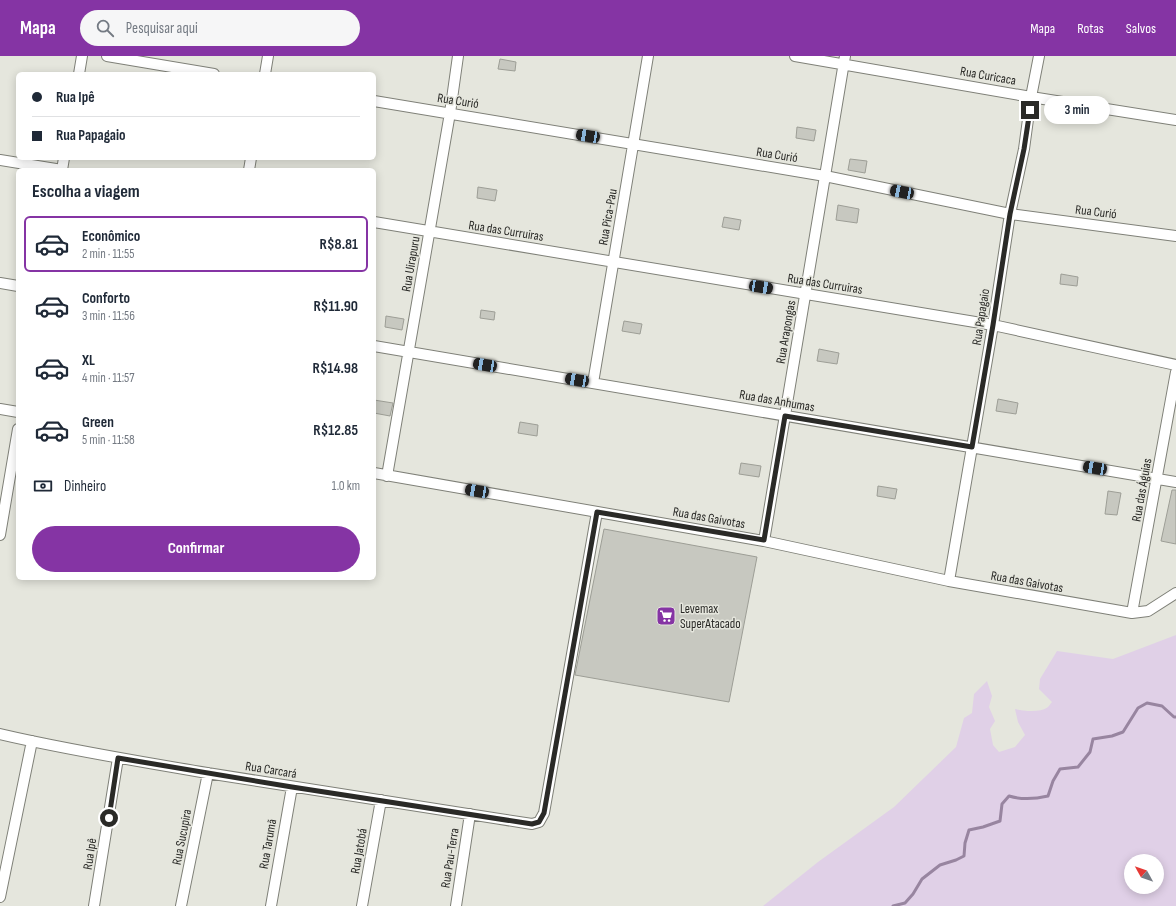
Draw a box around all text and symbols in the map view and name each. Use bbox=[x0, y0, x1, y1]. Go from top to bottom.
search box bbox=[80, 10, 360, 46]
text: Mapa bbox=[20, 17, 56, 40]
icon: search bbox=[94, 17, 116, 39]
text: Pesquisar aqui bbox=[126, 19, 198, 38]
text: Mapa bbox=[1030, 20, 1055, 37]
text: Rotas bbox=[1077, 20, 1104, 37]
text: Salvos bbox=[1126, 20, 1156, 37]
street label: Rua Curicaca bbox=[959, 63, 1017, 89]
text: Rua Ipê bbox=[56, 88, 95, 107]
street label: Rua Curió bbox=[436, 90, 480, 112]
callout: 3 min bbox=[1044, 96, 1110, 124]
route end bbox=[1021, 101, 1039, 119]
text: 3 min bbox=[1065, 102, 1089, 118]
text: Rua Papagaio bbox=[56, 126, 126, 145]
car bbox=[575, 128, 601, 144]
street label: Rua Curió bbox=[755, 144, 799, 166]
text: Escolha a viagem bbox=[32, 181, 140, 202]
car bbox=[889, 184, 915, 200]
street label: Rua Pica-Pau bbox=[595, 188, 621, 246]
street label: Rua Curió bbox=[1074, 202, 1118, 222]
street label: Rua das Curruiras bbox=[467, 217, 545, 245]
icon: car bbox=[34, 226, 70, 262]
text: Econômico bbox=[82, 227, 140, 246]
text: R$8.81 bbox=[320, 235, 358, 254]
street label: Rua Uirapuru bbox=[398, 235, 424, 293]
text: 2 min · 11:55 bbox=[82, 246, 134, 262]
street label: Rua das Curruiras bbox=[786, 270, 864, 298]
car bbox=[748, 279, 774, 295]
icon: car bbox=[34, 288, 70, 324]
street label: Rua Papagaio bbox=[969, 288, 993, 346]
text: Conforto bbox=[82, 289, 130, 308]
text: R$11.90 bbox=[313, 297, 358, 316]
street label: Rua Arapongas bbox=[773, 299, 799, 365]
text: 3 min · 11:56 bbox=[82, 308, 135, 324]
icon: car bbox=[34, 350, 70, 386]
text: XL bbox=[82, 351, 95, 370]
car bbox=[472, 357, 498, 373]
text: R$14.98 bbox=[313, 359, 358, 378]
text: 4 min · 11:57 bbox=[82, 370, 134, 386]
car bbox=[564, 372, 590, 388]
street label: Rua das Anhumas bbox=[738, 387, 816, 416]
icon: car bbox=[34, 412, 70, 448]
text: Green bbox=[82, 413, 114, 432]
text: R$12.85 bbox=[313, 421, 358, 440]
text: 5 min · 11:58 bbox=[82, 432, 135, 448]
street label: Rua das Águias bbox=[1129, 457, 1156, 523]
car bbox=[1082, 460, 1108, 476]
icon: cash bbox=[32, 475, 54, 497]
text: Dinheiro bbox=[64, 477, 106, 496]
text: 1.0 km bbox=[332, 478, 360, 494]
car bbox=[464, 483, 490, 499]
street label: Rua das Gaivotas bbox=[671, 504, 747, 532]
button: Confirmar bbox=[32, 526, 360, 572]
street label: Rua das Gaivotas bbox=[989, 568, 1065, 596]
place label: Levemax SuperAtacado bbox=[680, 601, 741, 632]
supermarket icon: Levemax SuperAtacado bbox=[655, 605, 677, 627]
street label: Rua Carcará bbox=[244, 758, 298, 782]
street label: Rua Sucupira bbox=[169, 808, 195, 866]
route start bbox=[100, 809, 118, 827]
street label: Rua Tarumã bbox=[256, 818, 280, 870]
street label: Rua Jatobá bbox=[347, 827, 371, 875]
street label: Rua Pau-Terra bbox=[437, 827, 463, 889]
street label: Rua Ipê bbox=[80, 837, 100, 871]
north arrow bbox=[1124, 854, 1164, 894]
map controls bbox=[1124, 854, 1164, 894]

